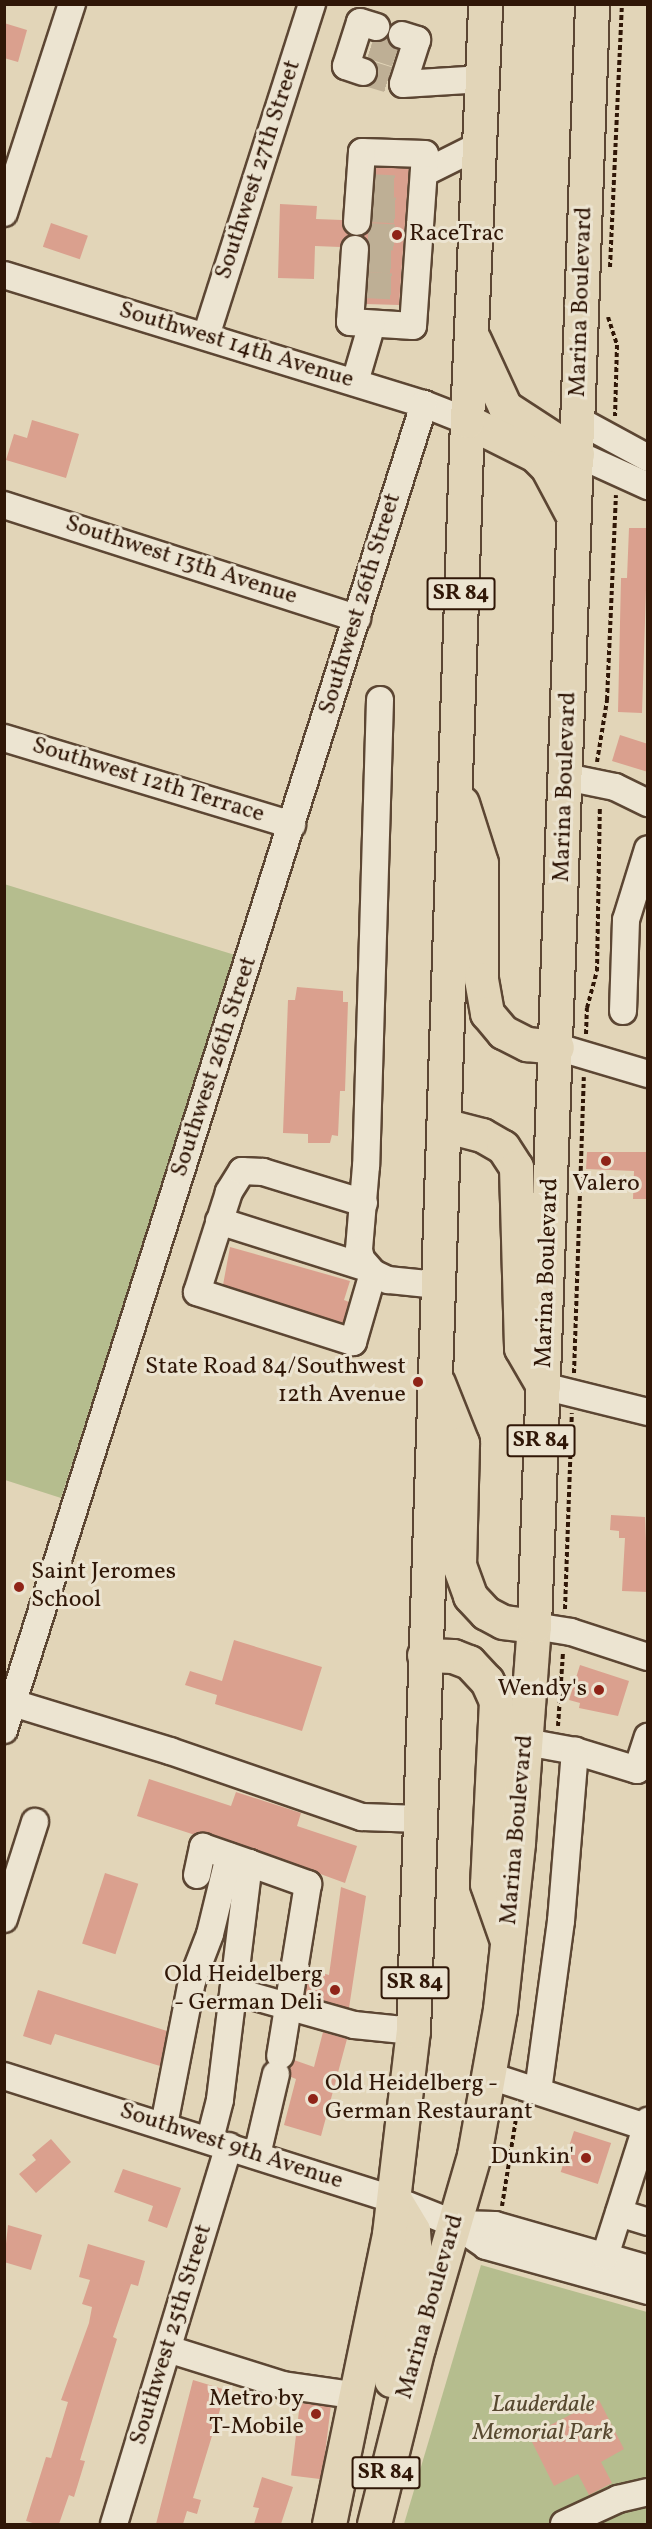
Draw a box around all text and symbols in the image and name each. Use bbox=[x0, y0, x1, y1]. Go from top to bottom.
street label: Southwest 27th Street bbox=[210, 57, 308, 283]
street label: Marina Boulevard bbox=[564, 206, 600, 398]
place label: RaceTrac bbox=[409, 221, 504, 249]
marker: RaceTrac bbox=[390, 228, 404, 242]
street label: Southwest 14th Avenue bbox=[115, 297, 357, 395]
street label: Southwest 26th Street bbox=[314, 490, 408, 718]
street label: Southwest 13th Avenue bbox=[61, 510, 301, 612]
road number: SR 84 bbox=[426, 575, 496, 613]
street label: Marina Boulevard bbox=[548, 691, 584, 883]
street label: Southwest 12th Terrace bbox=[28, 732, 268, 830]
street label: Southwest 26th Street bbox=[166, 953, 264, 1181]
marker: Valero bbox=[599, 1154, 613, 1168]
place label: Valero bbox=[572, 1171, 640, 1199]
street label: Marina Boulevard bbox=[530, 1177, 566, 1369]
place label: State Road 84/Southwest 12th Avenue bbox=[145, 1354, 406, 1410]
marker: State Road 84/Southwest 12th Avenue bbox=[411, 1375, 425, 1389]
road number: SR 84 bbox=[506, 1422, 576, 1460]
place label: Saint Jeromes School bbox=[31, 1559, 176, 1615]
marker: Saint Jeromes School bbox=[12, 1580, 26, 1594]
place label: Wendy's bbox=[498, 1676, 587, 1704]
marker: Wendy's bbox=[592, 1683, 606, 1697]
street label: Marina Boulevard bbox=[495, 1734, 541, 1926]
place label: Old Heidelberg - German Deli bbox=[164, 1962, 323, 2018]
road number: SR 84 bbox=[380, 1964, 450, 2002]
marker: Old Heidelberg - German Deli bbox=[328, 1983, 342, 1997]
place label: Old Heidelberg - German Restaurant bbox=[325, 2071, 533, 2127]
marker: Old Heidelberg - German Restaurant bbox=[306, 2092, 320, 2106]
street label: Southwest 9th Avenue bbox=[116, 2097, 346, 2197]
place label: Dunkin' bbox=[490, 2144, 574, 2172]
marker: Dunkin' bbox=[579, 2151, 593, 2165]
street label: Marina Boulevard bbox=[391, 2211, 471, 2403]
street label: Southwest 25th Street bbox=[125, 2221, 219, 2449]
place label: Metro by T-Mobile bbox=[209, 2386, 304, 2442]
park label: Lauderdale Memorial Park bbox=[473, 2392, 613, 2448]
marker: Metro by T-Mobile bbox=[309, 2407, 323, 2421]
road number: SR 84 bbox=[352, 2454, 420, 2492]

